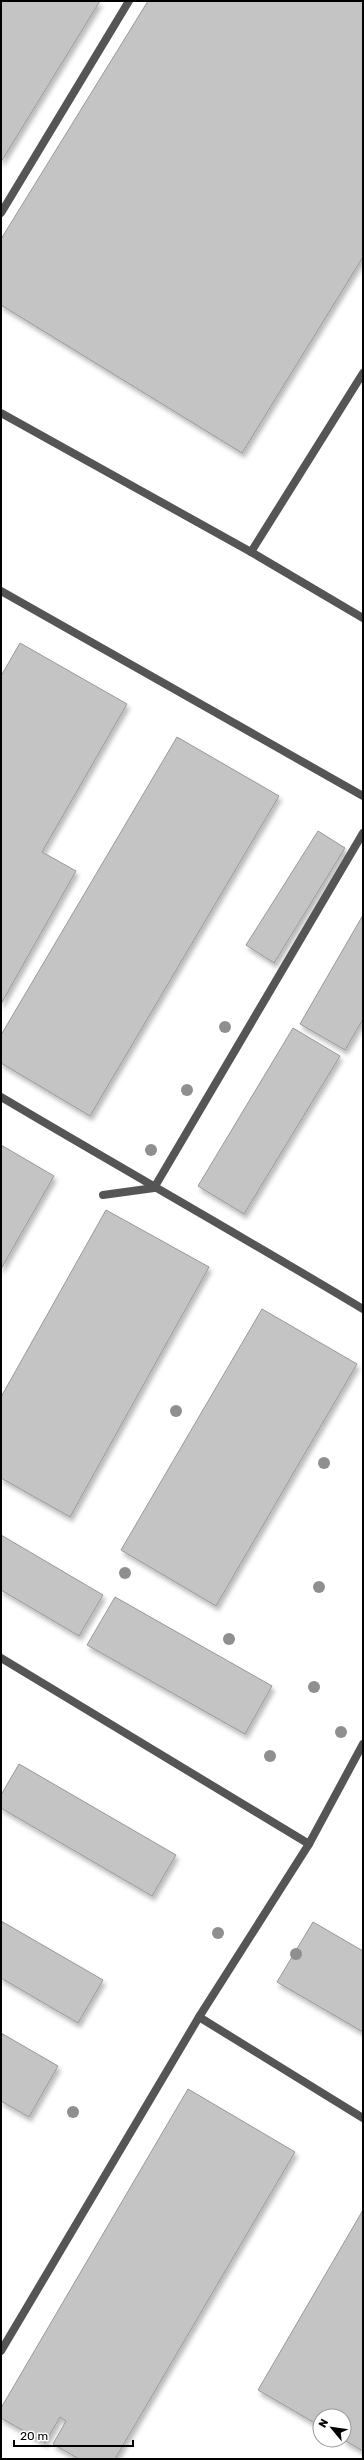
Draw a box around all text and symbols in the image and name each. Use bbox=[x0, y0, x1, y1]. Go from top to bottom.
north arrow bbox=[312, 2408, 352, 2448]
text: N bbox=[316, 2417, 331, 2430]
scale bar bbox=[14, 2422, 133, 2448]
text: 20 m bbox=[20, 2429, 48, 2443]

